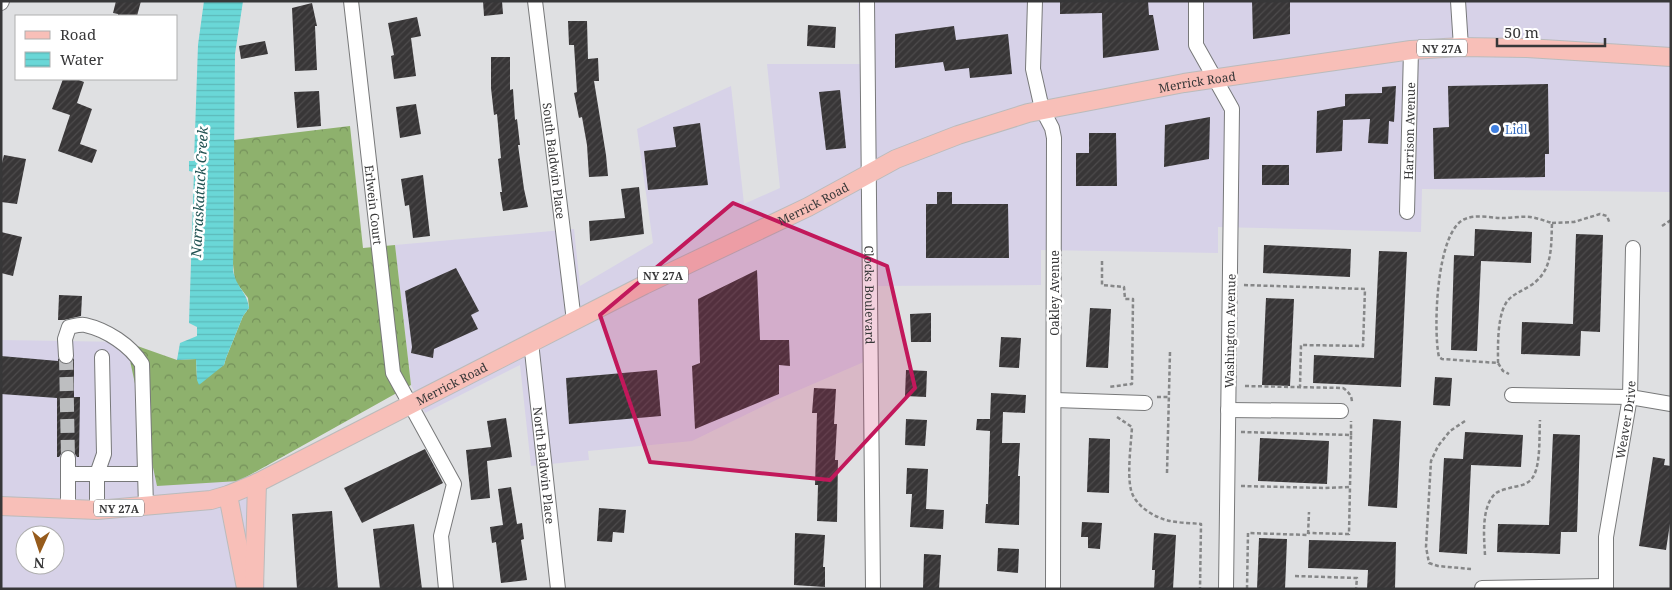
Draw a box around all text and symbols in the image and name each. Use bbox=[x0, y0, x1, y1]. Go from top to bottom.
legend bbox=[15, 15, 178, 80]
scale bar bbox=[1497, 15, 1604, 47]
text: 50 m bbox=[1504, 22, 1539, 42]
text: Road bbox=[60, 24, 96, 44]
road number: NY 27A bbox=[1417, 40, 1467, 56]
text: Water bbox=[60, 49, 103, 69]
street label: Merrick Road bbox=[1157, 67, 1237, 96]
street label: Harrison Avenue bbox=[1399, 82, 1419, 180]
street label: South Baldwin Place bbox=[539, 102, 570, 220]
place label: Lidl bbox=[1505, 121, 1528, 138]
marker: Lidl bbox=[1489, 123, 1501, 135]
water label: Narraskatuck Creek bbox=[186, 125, 212, 259]
street label: Erlwein Court bbox=[361, 164, 387, 246]
street label: Merrick Road bbox=[775, 178, 852, 229]
street label: Clocks Boulevard bbox=[861, 245, 879, 345]
street label: Oakley Avenue bbox=[1046, 250, 1063, 336]
road number: NY 27A bbox=[638, 266, 688, 284]
street label: Washington Avenue bbox=[1221, 274, 1239, 388]
street label: Merrick Road bbox=[413, 358, 490, 409]
street label: Weaver Drive bbox=[1611, 380, 1639, 460]
street label: North Baldwin Place bbox=[530, 406, 559, 525]
road number: NY 27A bbox=[94, 499, 144, 516]
north arrow bbox=[15, 525, 65, 575]
text: N bbox=[33, 554, 45, 573]

